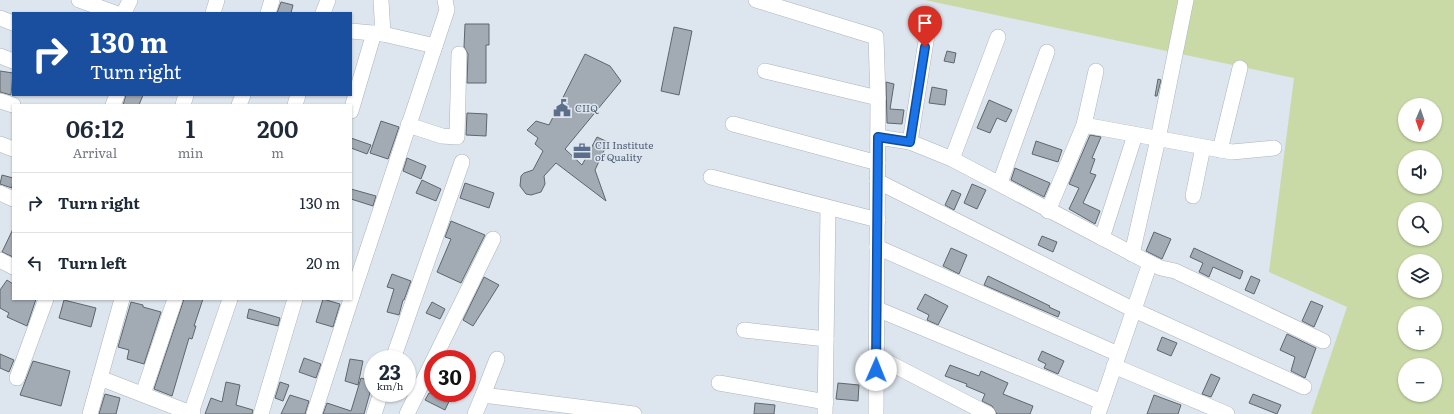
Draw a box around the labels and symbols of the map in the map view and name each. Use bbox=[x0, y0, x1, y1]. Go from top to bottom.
pin bbox=[908, 6, 942, 47]
public building icon: CIIQ bbox=[552, 98, 572, 118]
north arrow bbox=[1398, 98, 1442, 142]
place label: CIIQ bbox=[575, 100, 599, 115]
place label: CII Institute of Quality bbox=[595, 137, 653, 164]
office icon: CII Institute of Quality bbox=[572, 141, 592, 161]
position arrow bbox=[855, 349, 897, 391]
speed limit sign: 30 bbox=[424, 350, 476, 402]

